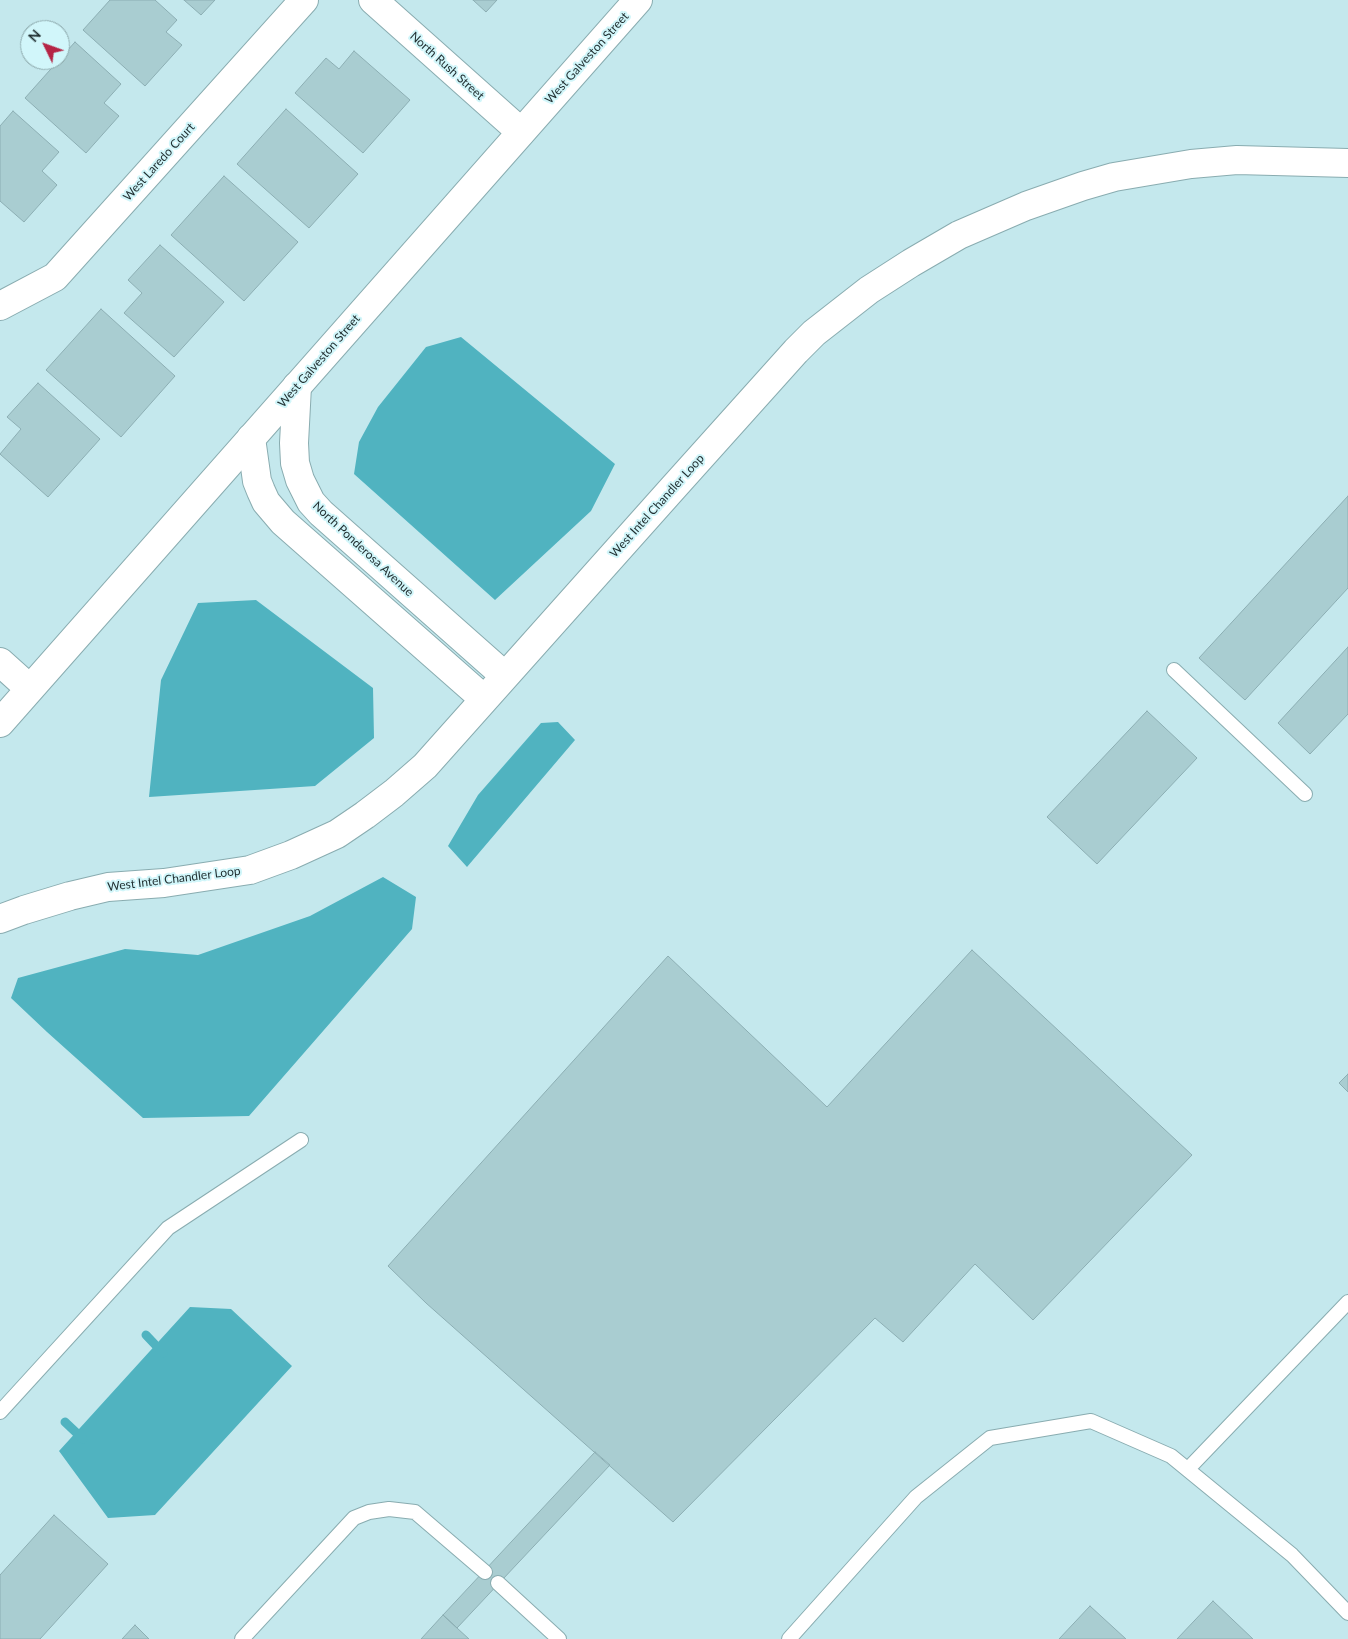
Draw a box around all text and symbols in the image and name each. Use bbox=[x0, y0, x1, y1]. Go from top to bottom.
street label: West Galveston Street bbox=[542, 9, 632, 107]
north arrow bbox=[20, 20, 70, 70]
text: N bbox=[24, 26, 44, 45]
street label: North Rush Street bbox=[407, 29, 487, 103]
street label: West Laredo Court bbox=[120, 120, 198, 204]
street label: West Galveston Street bbox=[275, 312, 363, 410]
street label: West Intel Chandler Loop bbox=[607, 451, 707, 561]
street label: North Ponderosa Avenue bbox=[310, 499, 416, 599]
street label: West Intel Chandler Loop bbox=[107, 864, 241, 894]

